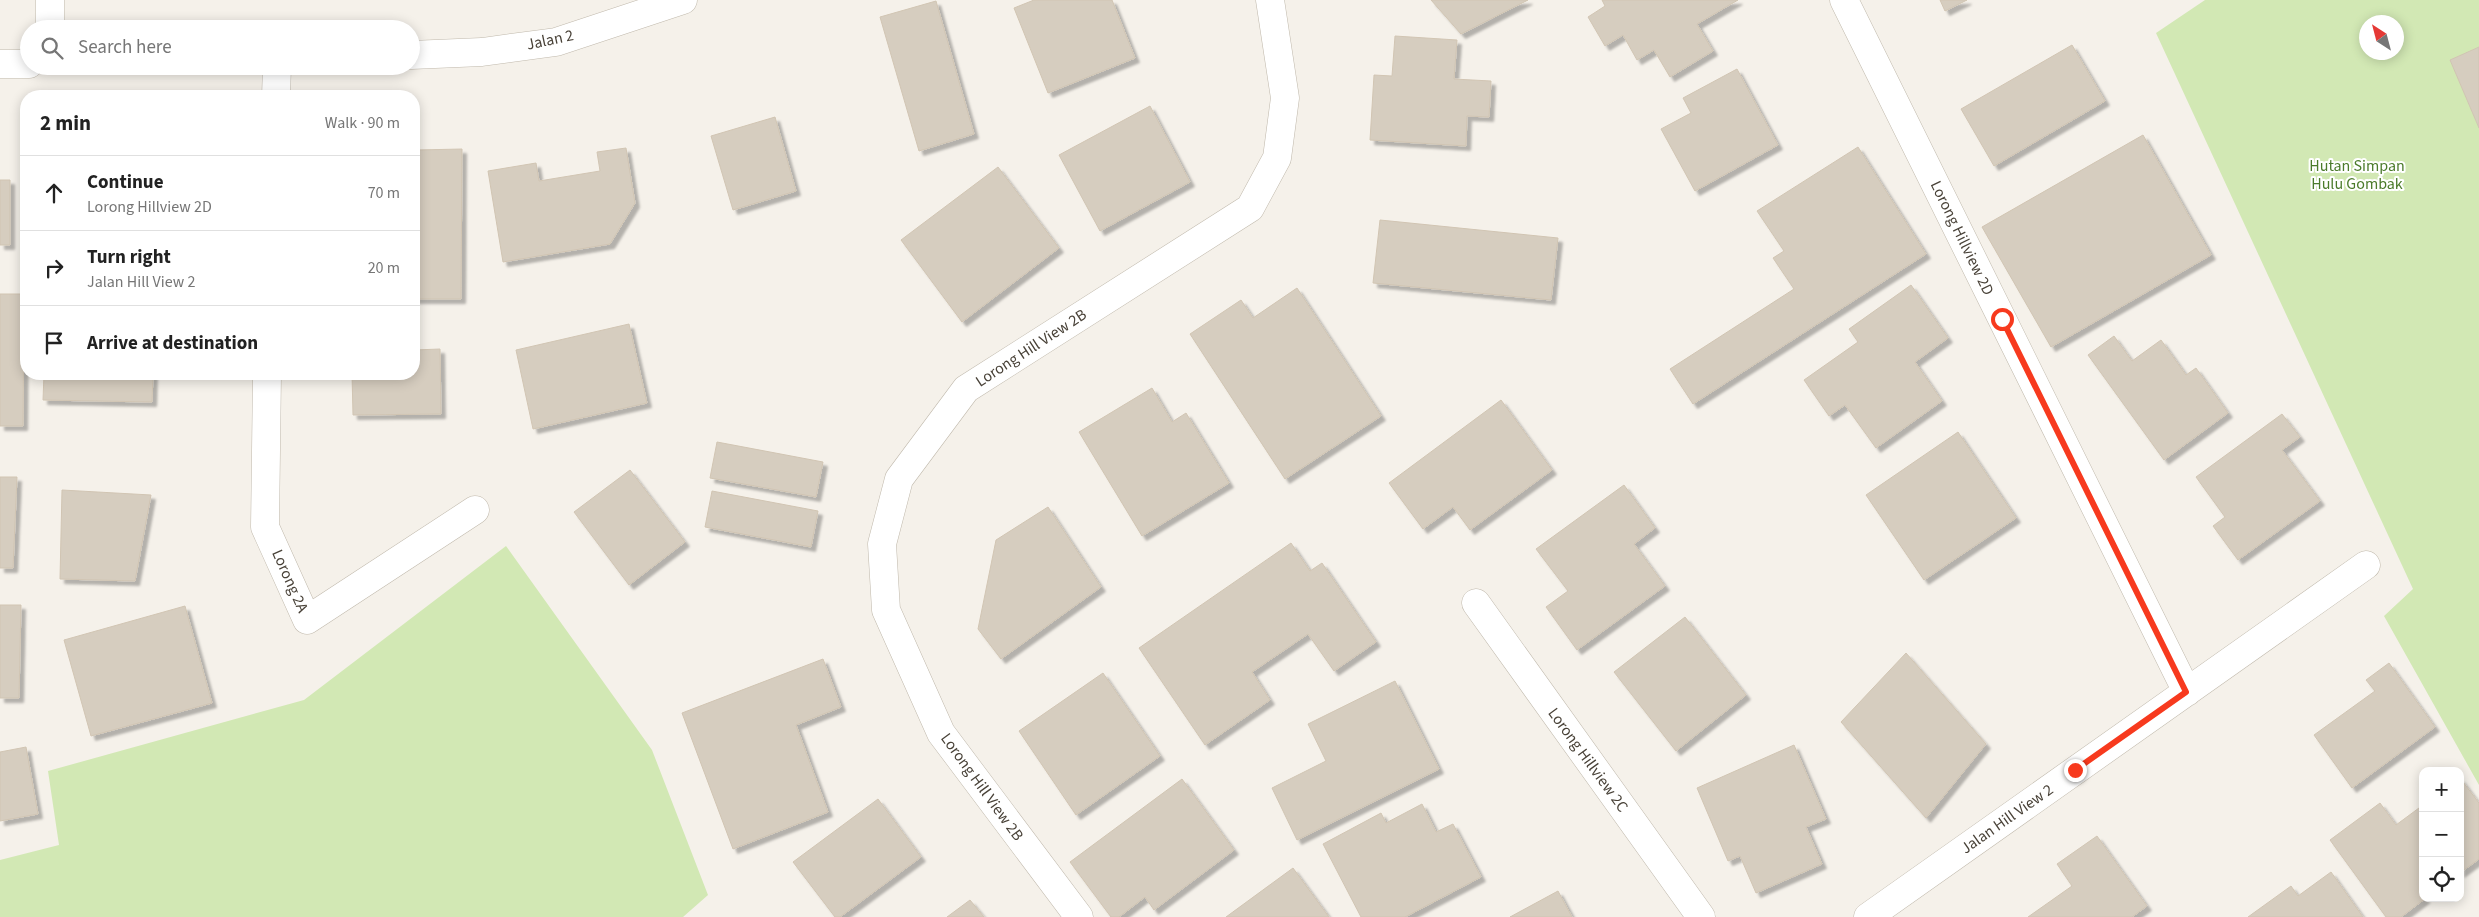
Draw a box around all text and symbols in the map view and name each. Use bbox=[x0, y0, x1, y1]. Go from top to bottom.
north arrow bbox=[2359, 15, 2404, 60]
search box bbox=[20, 20, 420, 75]
street label: Jalan 2 bbox=[524, 24, 576, 56]
icon: search bbox=[38, 34, 66, 62]
text: Search here bbox=[78, 34, 172, 61]
text: 2 min bbox=[40, 108, 91, 138]
text: Walk · 90 m bbox=[325, 112, 400, 134]
park label: Hutan Simpan Hulu Gombak bbox=[2309, 155, 2405, 195]
text: Continue bbox=[87, 169, 164, 196]
street label: Lorong Hillview 2D bbox=[1925, 177, 1999, 299]
icon: ahead bbox=[40, 179, 68, 207]
text: 70 m bbox=[368, 182, 400, 204]
text: Lorong Hillview 2D bbox=[87, 196, 212, 218]
text: Turn right bbox=[87, 244, 171, 271]
icon: right bbox=[40, 254, 68, 282]
text: 20 m bbox=[368, 257, 400, 279]
text: Jalan Hill View 2 bbox=[87, 271, 195, 293]
street label: Lorong Hill View 2B bbox=[971, 304, 1091, 392]
route start bbox=[1991, 308, 2014, 331]
icon: arrive bbox=[40, 329, 68, 357]
text: Arrive at destination bbox=[87, 330, 258, 357]
street label: Lorong 2A bbox=[266, 546, 314, 616]
street label: Lorong Hillview 2C bbox=[1543, 703, 1633, 817]
street label: Lorong Hill View 2B bbox=[935, 729, 1029, 845]
route end bbox=[2064, 759, 2087, 782]
map controls bbox=[2419, 767, 2464, 902]
button: + bbox=[2419, 767, 2464, 812]
street label: Jalan Hill View 2 bbox=[1956, 779, 2058, 859]
button: − bbox=[2419, 812, 2464, 857]
button: locate bbox=[2419, 857, 2464, 902]

